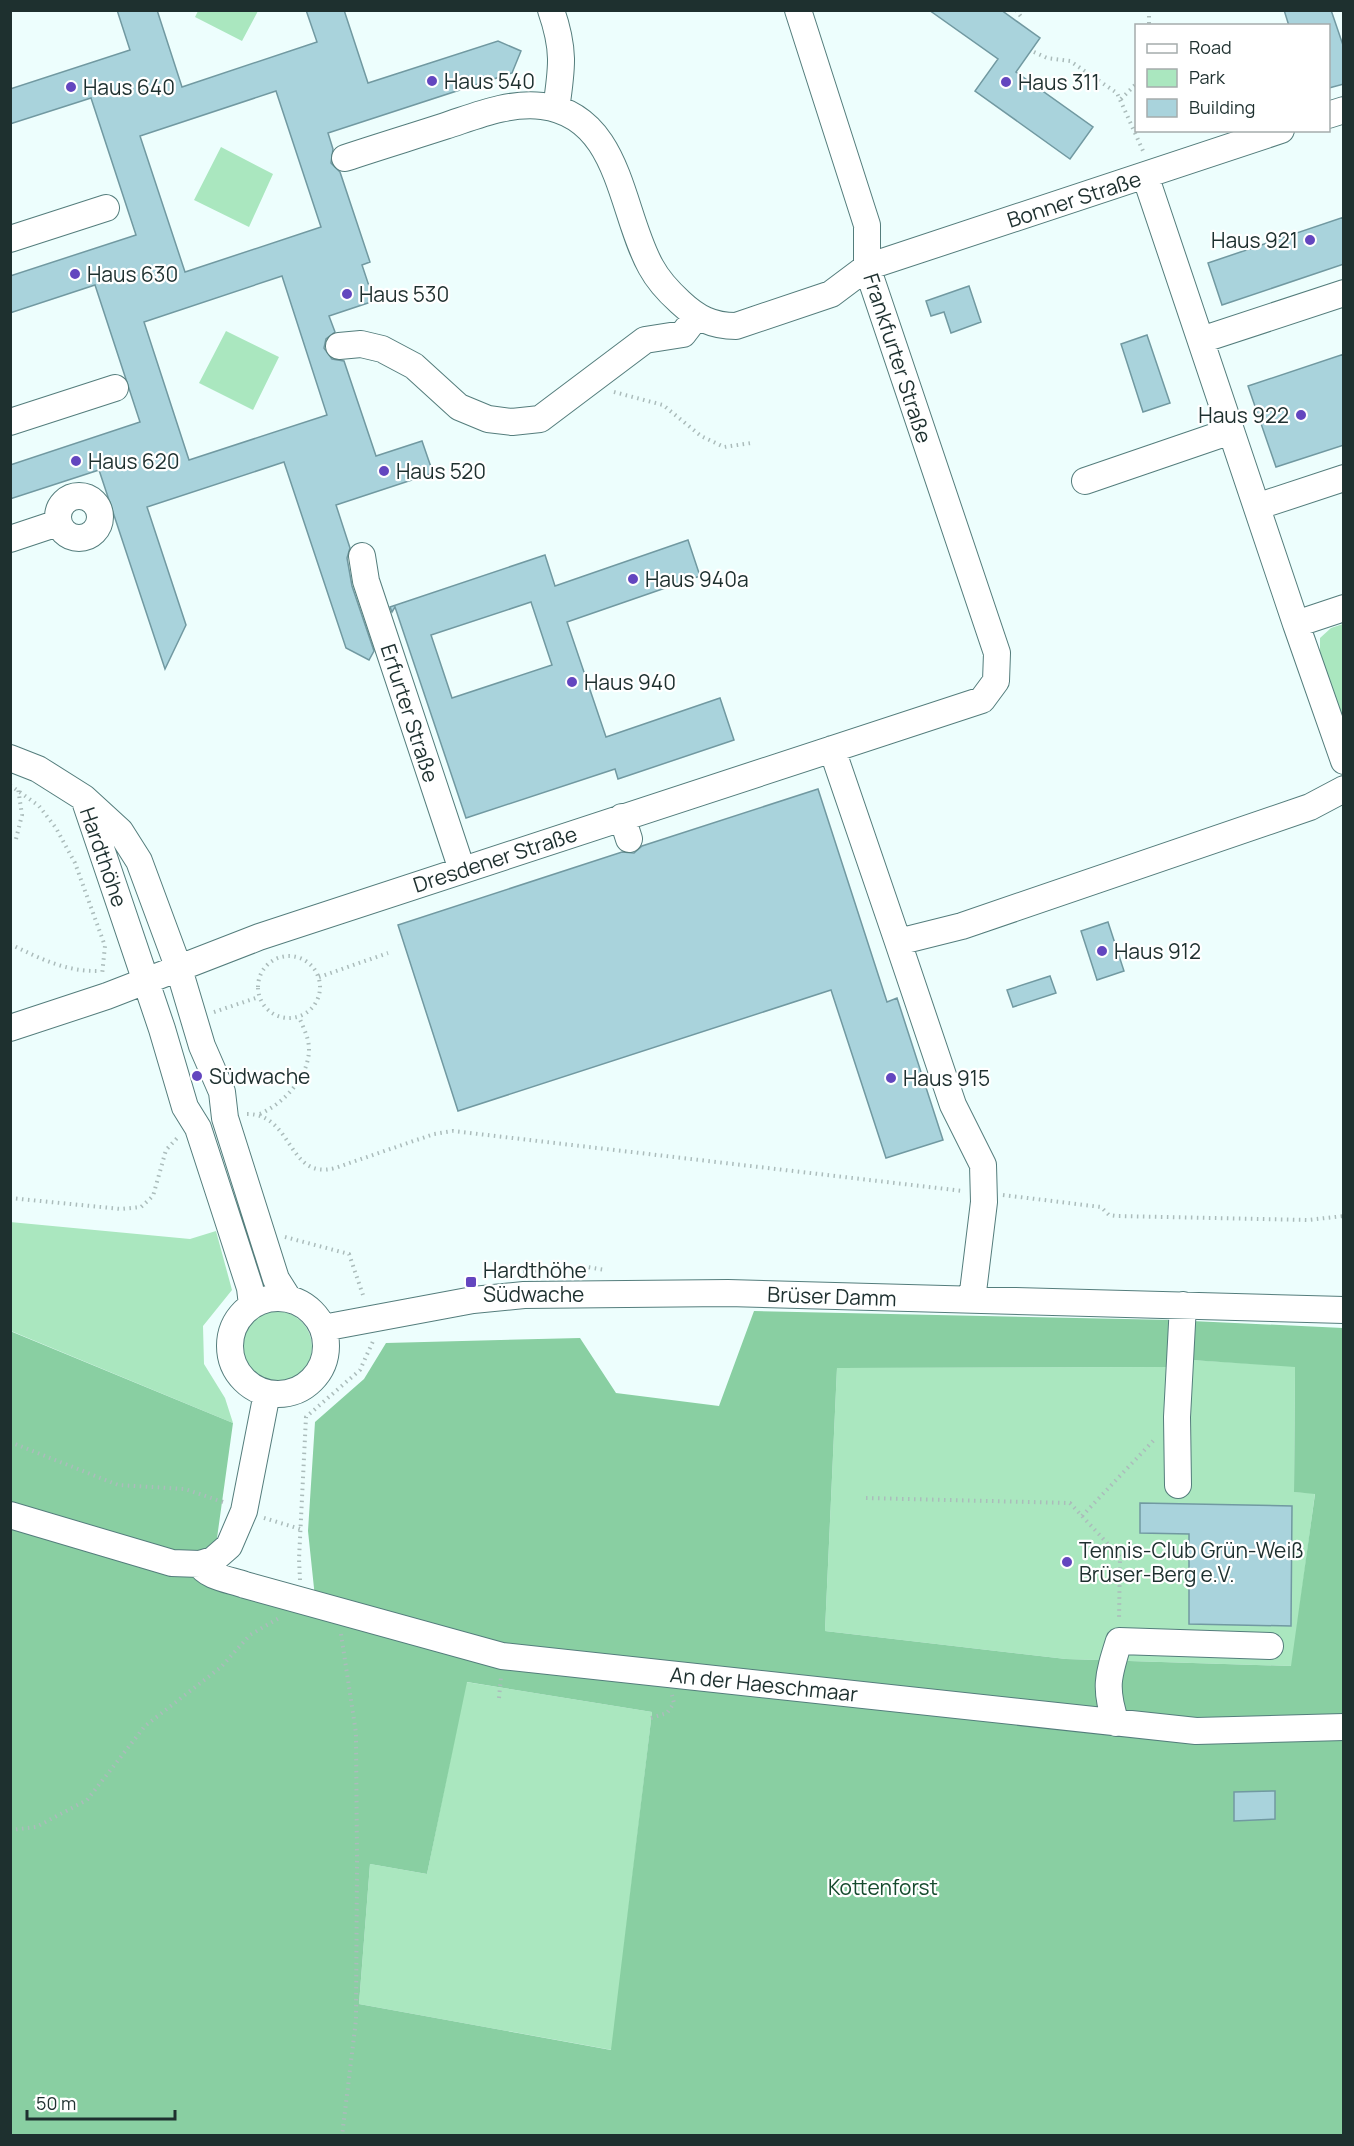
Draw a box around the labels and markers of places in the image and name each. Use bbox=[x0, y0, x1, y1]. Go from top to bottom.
place label: Haus 540 bbox=[444, 67, 535, 95]
place label: Haus 311 bbox=[1018, 68, 1100, 96]
place label: Haus 640 bbox=[83, 73, 175, 101]
marker: Haus 540 bbox=[425, 74, 439, 88]
marker: Haus 311 bbox=[999, 75, 1013, 89]
marker: Haus 640 bbox=[64, 80, 78, 94]
place label: Haus 921 bbox=[1211, 226, 1298, 254]
marker: Haus 921 bbox=[1303, 233, 1317, 247]
place label: Haus 630 bbox=[87, 260, 178, 288]
marker: Haus 630 bbox=[68, 267, 82, 281]
place label: Haus 530 bbox=[359, 280, 449, 308]
marker: Haus 530 bbox=[340, 287, 354, 301]
place label: Haus 922 bbox=[1198, 401, 1289, 429]
marker: Haus 922 bbox=[1294, 408, 1308, 422]
place label: Haus 620 bbox=[88, 447, 180, 475]
marker: Haus 620 bbox=[69, 454, 83, 468]
place label: Haus 520 bbox=[396, 457, 486, 485]
marker: Haus 520 bbox=[377, 464, 391, 478]
place label: Haus 940a bbox=[645, 565, 749, 593]
marker: Haus 940a bbox=[626, 572, 640, 586]
place label: Haus 940 bbox=[584, 668, 676, 696]
marker: Haus 940 bbox=[565, 675, 579, 689]
place label: Haus 912 bbox=[1114, 937, 1201, 965]
marker: Haus 912 bbox=[1095, 944, 1109, 958]
place label: Südwache bbox=[209, 1062, 310, 1090]
place label: Haus 915 bbox=[903, 1064, 990, 1092]
marker: Südwache bbox=[190, 1069, 204, 1083]
marker: Haus 915 bbox=[884, 1071, 898, 1085]
place label: Hardthöhe Südwache bbox=[483, 1256, 587, 1308]
marker: Hardthöhe Südwache bbox=[464, 1275, 478, 1289]
place label: Tennis-Club Grün-Weiß Brüser-Berg e.V. bbox=[1079, 1536, 1304, 1588]
marker: Tennis-Club Grün-Weiß Brüser-Berg e.V. bbox=[1060, 1555, 1074, 1569]

